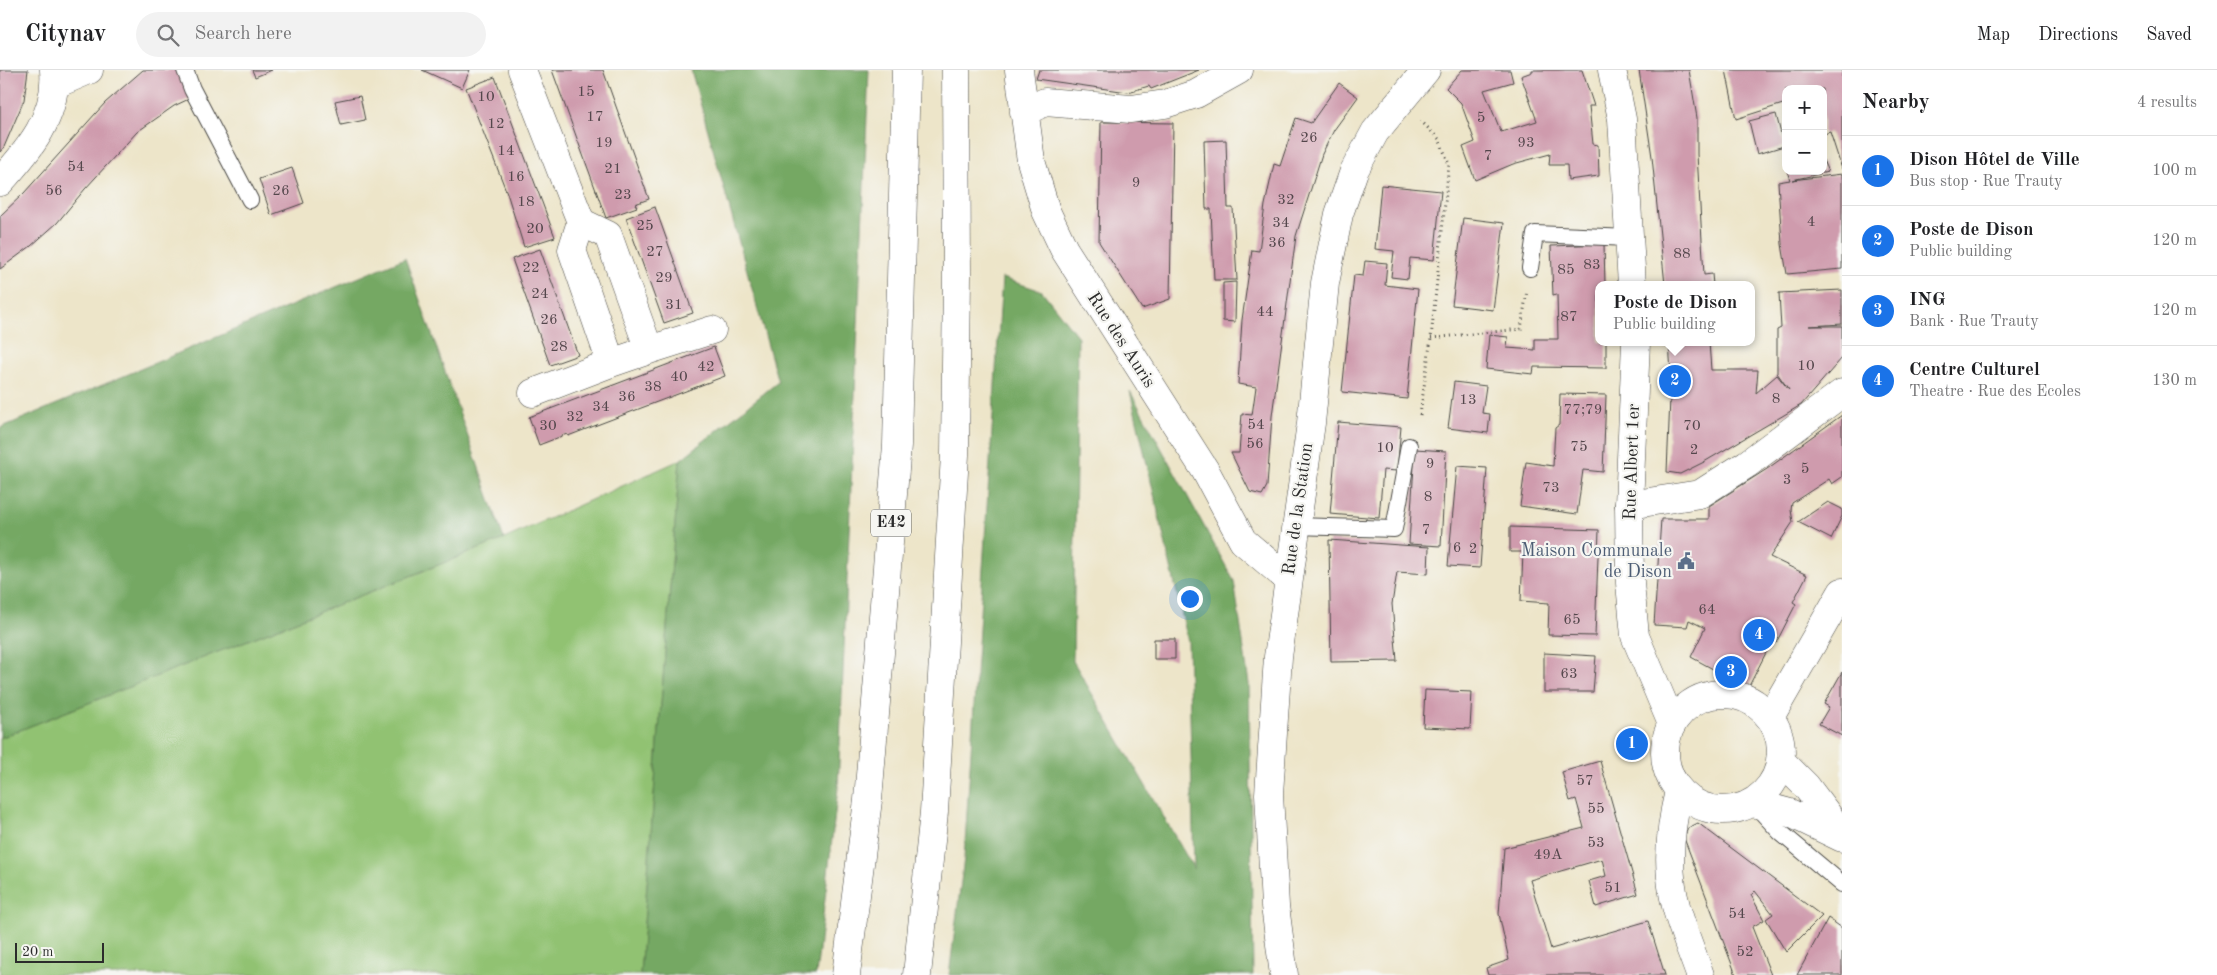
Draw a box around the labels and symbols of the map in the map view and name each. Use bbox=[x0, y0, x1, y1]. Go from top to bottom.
house number: 15 bbox=[577, 85, 595, 100]
house number: 10 bbox=[477, 90, 495, 105]
house number: 17 bbox=[586, 110, 604, 125]
house number: 5 bbox=[1477, 111, 1485, 126]
house number: 12 bbox=[487, 117, 505, 132]
house number: 26 bbox=[1300, 131, 1318, 146]
house number: 19 bbox=[595, 136, 613, 151]
house number: 93 bbox=[1517, 136, 1535, 151]
house number: 14 bbox=[497, 144, 515, 159]
house number: 7 bbox=[1484, 149, 1492, 164]
house number: 54 bbox=[67, 160, 85, 175]
house number: 21 bbox=[604, 162, 622, 177]
house number: 16 bbox=[507, 170, 525, 185]
house number: 9 bbox=[1132, 176, 1140, 191]
house number: 56 bbox=[45, 184, 63, 199]
house number: 26 bbox=[272, 184, 290, 199]
house number: 23 bbox=[614, 188, 632, 203]
house number: 32 bbox=[1277, 193, 1295, 208]
house number: 18 bbox=[517, 195, 535, 210]
house number: 4 bbox=[1807, 215, 1815, 230]
house number: 34 bbox=[1272, 216, 1290, 231]
house number: 25 bbox=[636, 219, 654, 234]
house number: 20 bbox=[526, 222, 544, 237]
house number: 36 bbox=[1268, 236, 1286, 251]
house number: 27 bbox=[646, 245, 664, 260]
house number: 88 bbox=[1673, 247, 1691, 262]
house number: 83 bbox=[1583, 258, 1601, 273]
house number: 22 bbox=[522, 261, 540, 276]
house number: 85 bbox=[1557, 263, 1575, 278]
house number: 29 bbox=[655, 271, 673, 286]
house number: 24 bbox=[531, 287, 549, 302]
street label: Rue des Auris bbox=[1084, 289, 1159, 391]
house number: 31 bbox=[665, 298, 683, 313]
house number: 44 bbox=[1256, 305, 1274, 320]
house number: 87 bbox=[1560, 310, 1578, 325]
house number: 26 bbox=[540, 313, 558, 328]
house number: 28 bbox=[550, 340, 568, 355]
house number: 10 bbox=[1797, 359, 1815, 374]
house number: 42 bbox=[697, 360, 715, 375]
pin: 2 bbox=[1659, 362, 1691, 400]
house number: 40 bbox=[670, 370, 688, 385]
house number: 38 bbox=[644, 380, 662, 395]
house number: 36 bbox=[618, 390, 636, 405]
house number: 8 bbox=[1772, 392, 1780, 407]
house number: 13 bbox=[1459, 393, 1477, 408]
house number: 34 bbox=[592, 400, 610, 415]
house number: 77;79 bbox=[1563, 403, 1603, 418]
street label: Rue Albert 1er bbox=[1621, 403, 1643, 521]
house number: 32 bbox=[566, 410, 584, 425]
house number: 54 bbox=[1247, 418, 1265, 433]
house number: 30 bbox=[539, 419, 557, 434]
house number: 70 bbox=[1683, 419, 1701, 434]
house number: 56 bbox=[1246, 437, 1264, 452]
house number: 75 bbox=[1570, 440, 1588, 455]
street label: Rue de la Station bbox=[1280, 441, 1316, 576]
house number: 10 bbox=[1376, 441, 1394, 456]
house number: 2 bbox=[1690, 443, 1698, 458]
house number: 9 bbox=[1426, 457, 1434, 472]
house number: 5 bbox=[1801, 462, 1809, 477]
house number: 3 bbox=[1783, 473, 1791, 488]
house number: 73 bbox=[1542, 481, 1560, 496]
house number: 8 bbox=[1424, 490, 1432, 505]
road number: E42 bbox=[871, 509, 911, 536]
house number: 7 bbox=[1422, 523, 1430, 538]
house number: 6 bbox=[1453, 541, 1461, 556]
house number: 2 bbox=[1469, 542, 1477, 557]
place label: Maison Communale de Dison bbox=[1521, 542, 1672, 581]
public building icon: Maison Communale de Dison bbox=[1676, 551, 1696, 571]
your location bbox=[1177, 586, 1203, 612]
house number: 64 bbox=[1698, 603, 1716, 618]
house number: 65 bbox=[1563, 613, 1581, 628]
pin: 4 bbox=[1743, 616, 1775, 654]
pin: 3 bbox=[1715, 653, 1747, 691]
house number: 63 bbox=[1560, 667, 1578, 682]
pin: 1 bbox=[1616, 725, 1648, 763]
house number: 57 bbox=[1576, 774, 1594, 789]
house number: 55 bbox=[1587, 802, 1605, 817]
house number: 53 bbox=[1587, 836, 1605, 851]
house number: 49A bbox=[1534, 848, 1563, 863]
house number: 51 bbox=[1604, 881, 1622, 896]
house number: 54 bbox=[1728, 907, 1746, 922]
scale bar bbox=[15, 940, 104, 963]
house number: 52 bbox=[1736, 945, 1754, 960]

